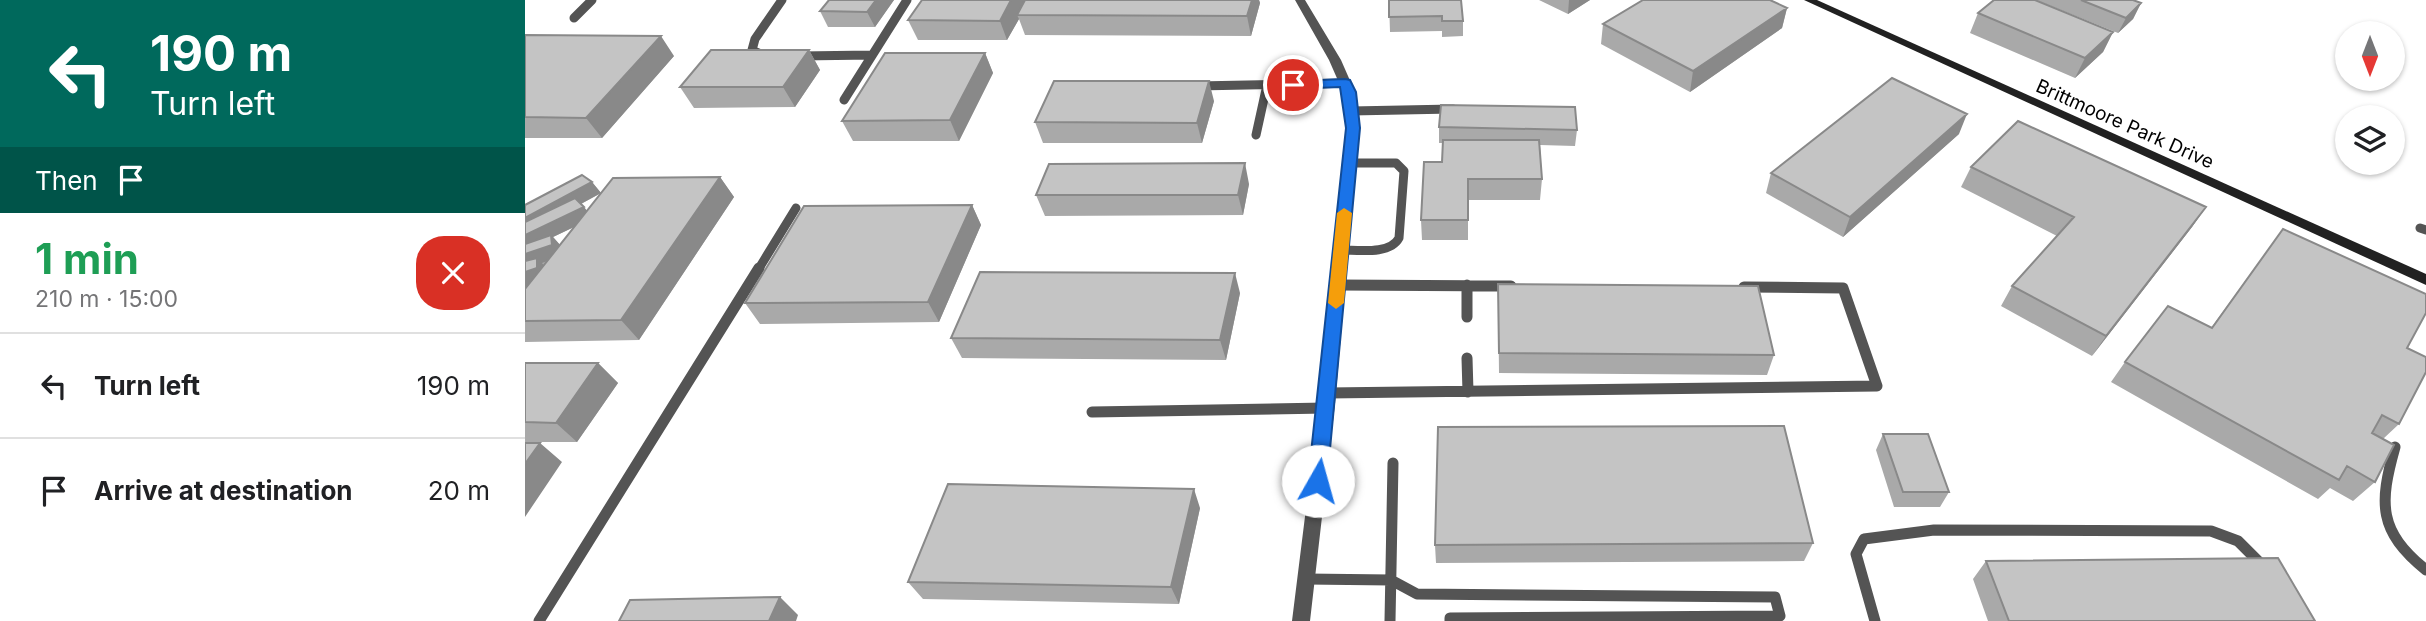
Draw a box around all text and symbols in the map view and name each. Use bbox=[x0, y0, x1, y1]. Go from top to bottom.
north arrow bbox=[2335, 21, 2405, 91]
map controls bbox=[2335, 21, 2405, 175]
text: 190 m bbox=[150, 24, 292, 83]
icon: left bbox=[35, 28, 126, 119]
pin bbox=[1263, 55, 1323, 115]
icon: arrive bbox=[1274, 66, 1312, 104]
street label: Brittmoore Park Drive bbox=[2032, 74, 2218, 174]
text: Turn left bbox=[150, 84, 275, 123]
button: layers bbox=[2335, 105, 2405, 175]
icon: arrive bbox=[112, 161, 150, 199]
text: Then bbox=[35, 165, 98, 196]
text: 1 min bbox=[35, 233, 139, 284]
button: close bbox=[416, 236, 490, 310]
text: 210 m · 15:00 bbox=[35, 285, 178, 313]
icon: left bbox=[35, 367, 73, 405]
text: Turn left bbox=[94, 370, 200, 401]
text: 190 m bbox=[417, 370, 490, 401]
position arrow bbox=[1281, 444, 1355, 518]
icon: arrive bbox=[35, 472, 73, 510]
text: Arrive at destination bbox=[94, 475, 353, 506]
text: 20 m bbox=[428, 475, 490, 506]

